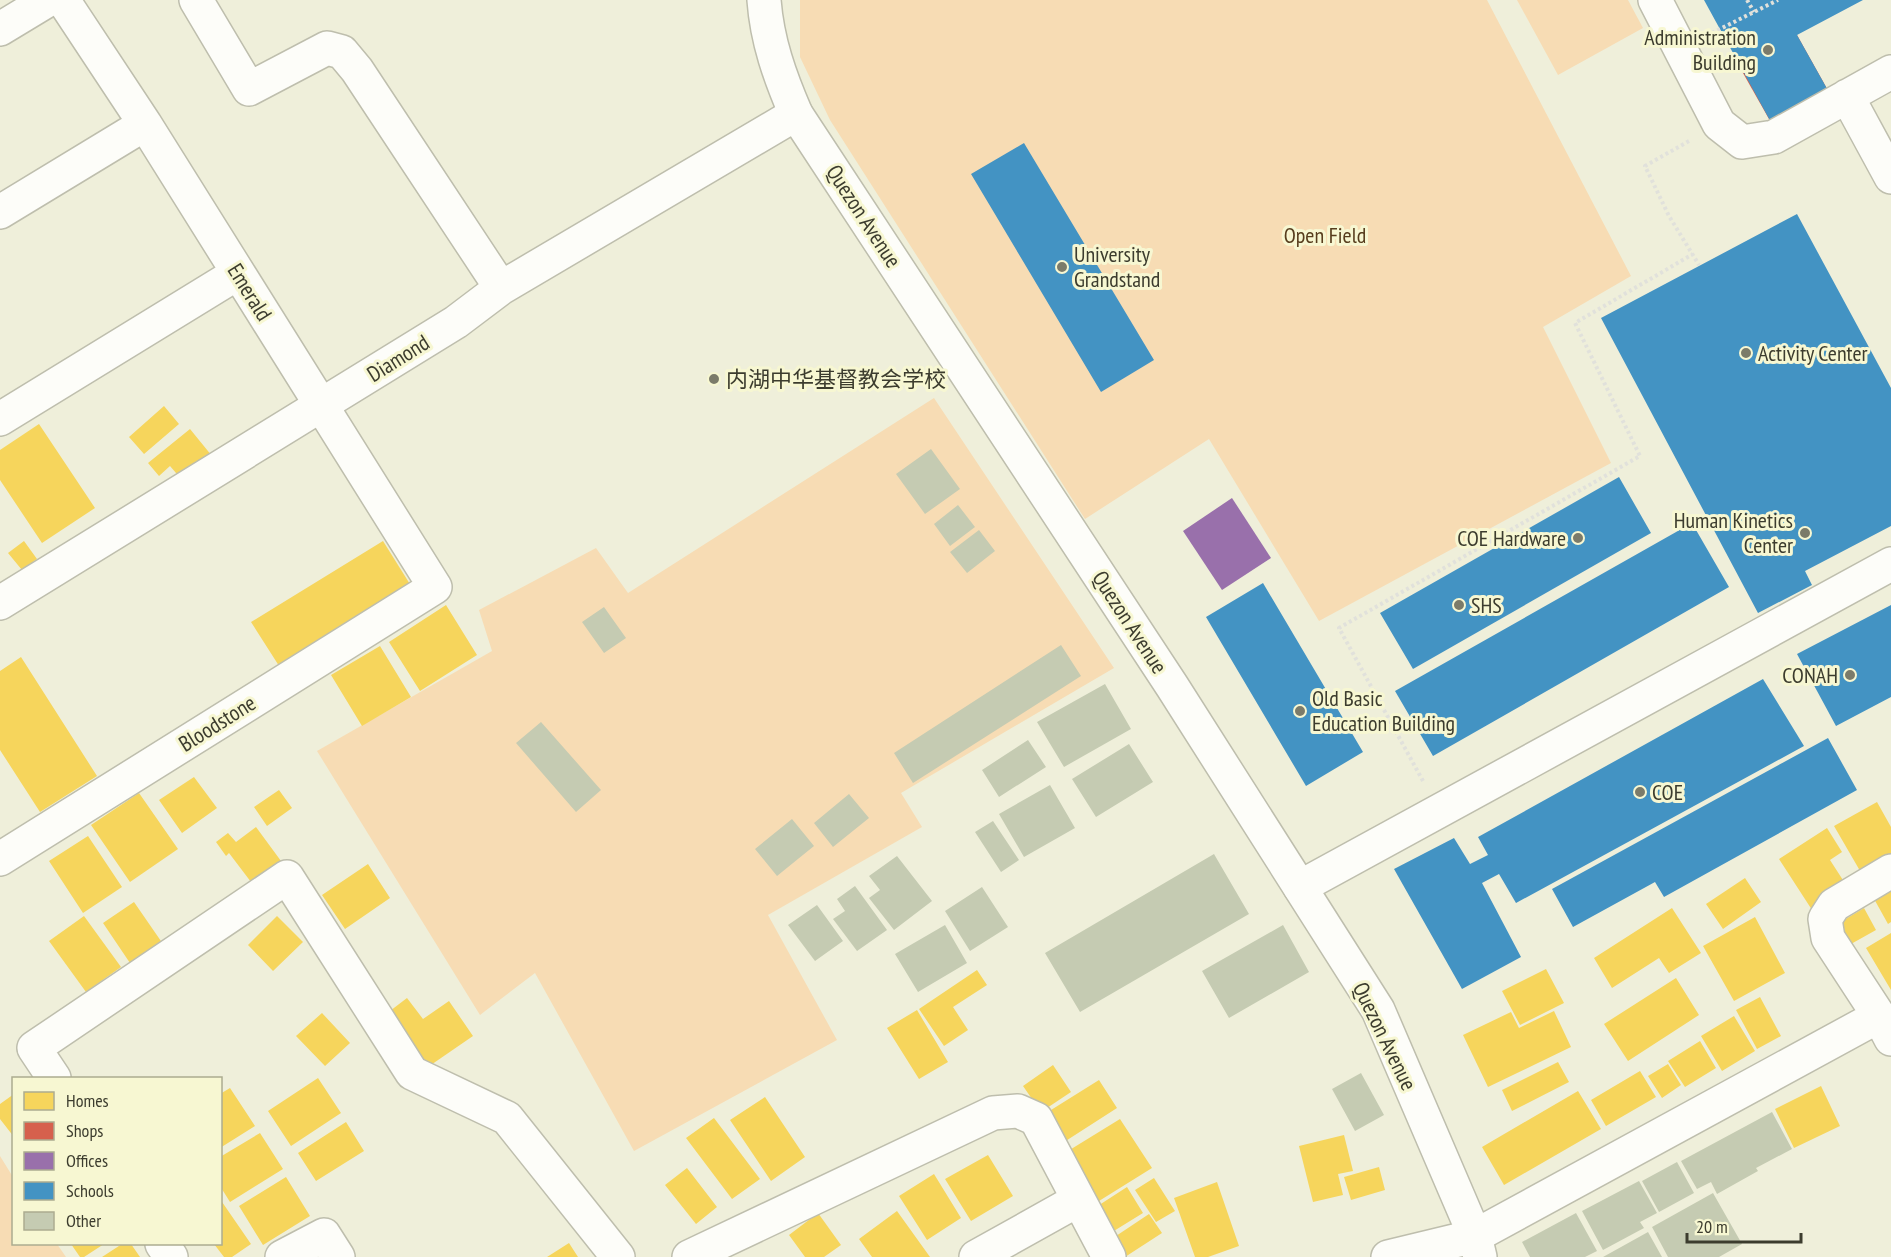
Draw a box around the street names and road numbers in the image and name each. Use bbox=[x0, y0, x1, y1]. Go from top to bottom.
street label: Quezon Avenue bbox=[820, 159, 908, 273]
street label: Emerald bbox=[222, 258, 278, 326]
street label: Diamond bbox=[362, 328, 434, 388]
street label: Quezon Avenue bbox=[1086, 565, 1174, 679]
street label: Bloodstone bbox=[173, 688, 261, 758]
street label: Quezon Avenue bbox=[1347, 977, 1423, 1095]

